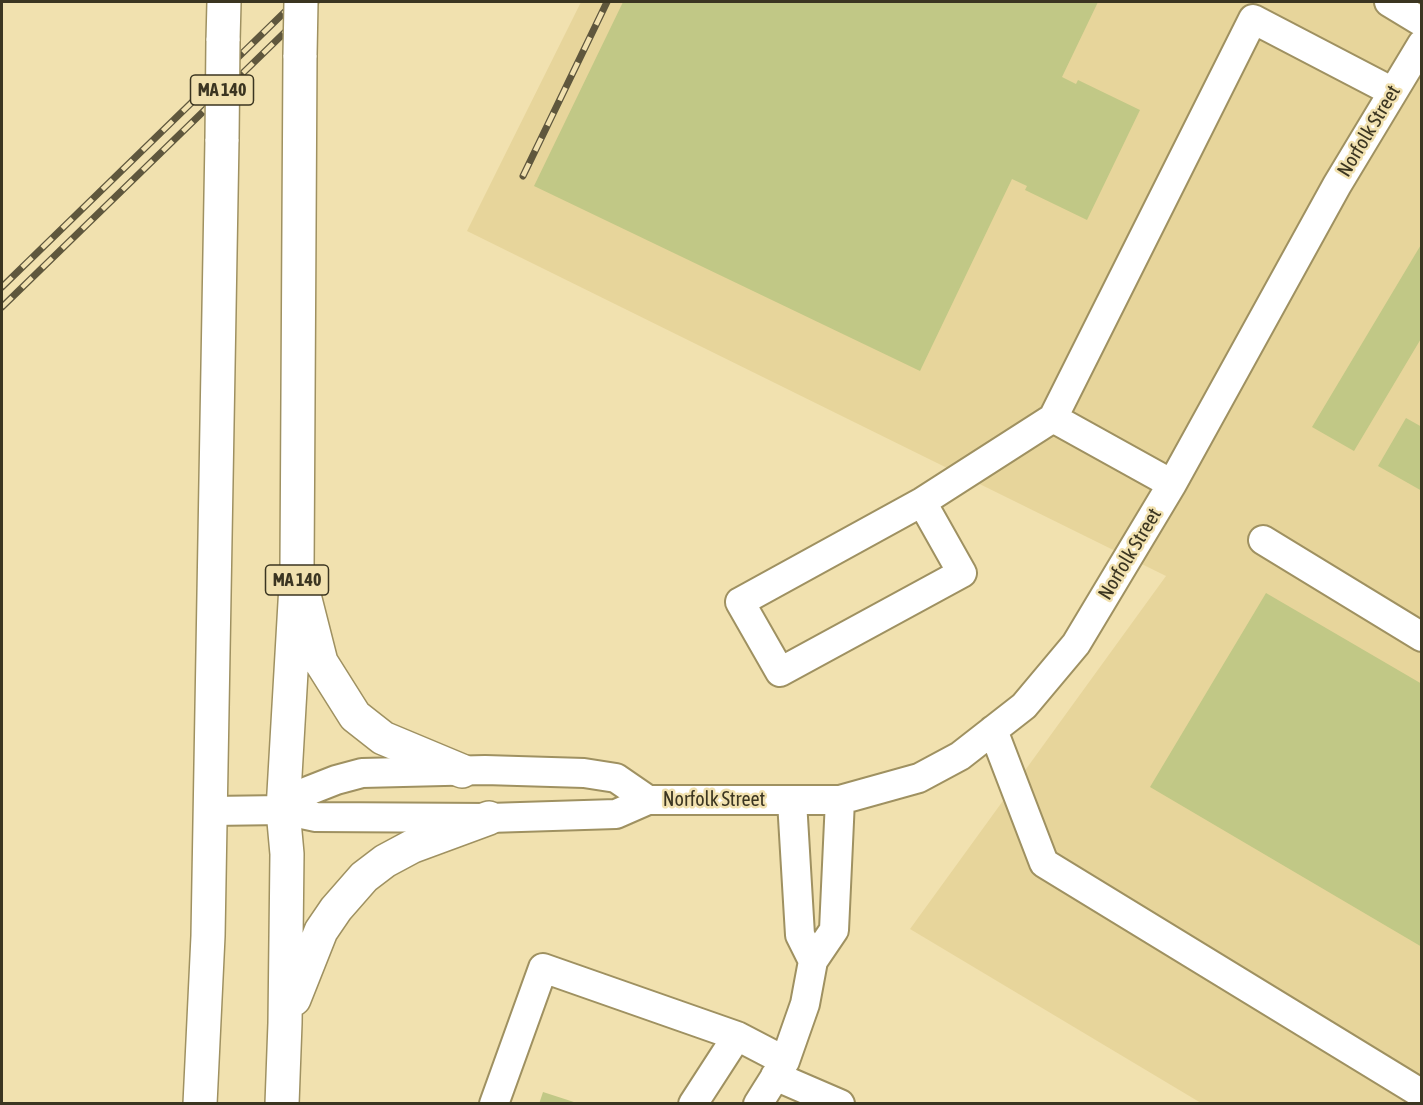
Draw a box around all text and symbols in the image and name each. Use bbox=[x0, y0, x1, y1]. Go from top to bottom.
road number: MA 140 bbox=[190, 75, 254, 105]
street label: Norfolk Street bbox=[1332, 81, 1406, 181]
street label: Norfolk Street bbox=[1093, 504, 1167, 604]
road number: MA 140 bbox=[266, 565, 328, 595]
street label: Norfolk Street bbox=[663, 788, 765, 812]

